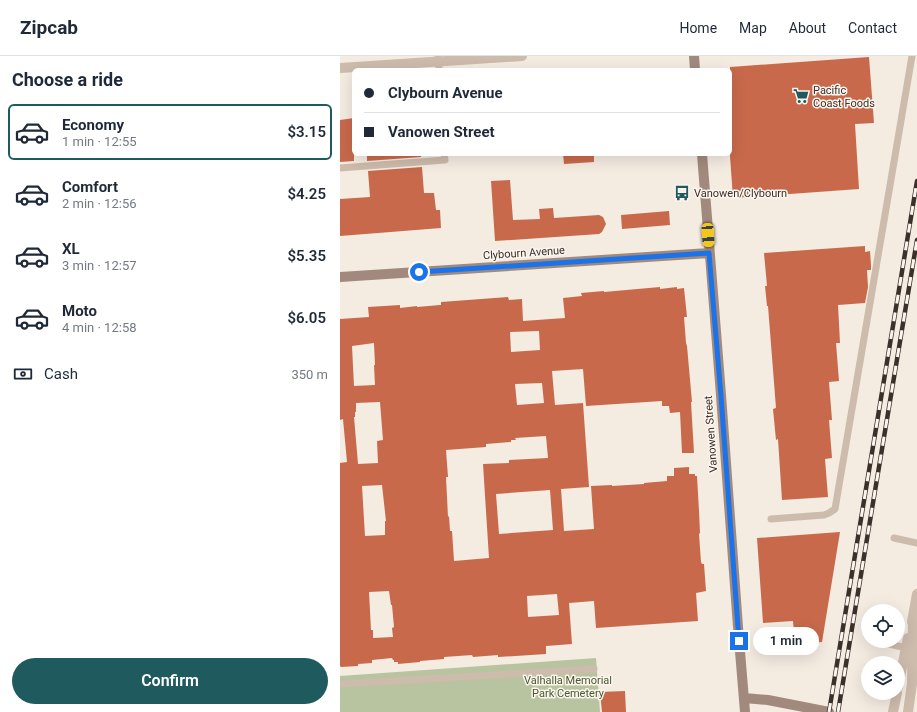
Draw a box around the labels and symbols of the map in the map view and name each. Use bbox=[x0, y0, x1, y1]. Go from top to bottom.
place label: Pacific Coast Foods bbox=[813, 84, 875, 110]
supermarket icon: Pacific Coast Foods bbox=[792, 87, 810, 105]
bus stop icon: Vanowen/Clybourn bbox=[673, 184, 691, 202]
place label: Vanowen/Clybourn bbox=[694, 187, 787, 200]
car bbox=[701, 223, 715, 247]
street label: Clybourn Avenue bbox=[483, 244, 566, 262]
route start bbox=[410, 263, 428, 281]
street label: Vanowen Street bbox=[702, 395, 720, 473]
callout: 1 min bbox=[753, 627, 819, 655]
route end bbox=[730, 632, 748, 650]
park label: Valhalla Memorial Park Cemetery bbox=[524, 674, 612, 700]

